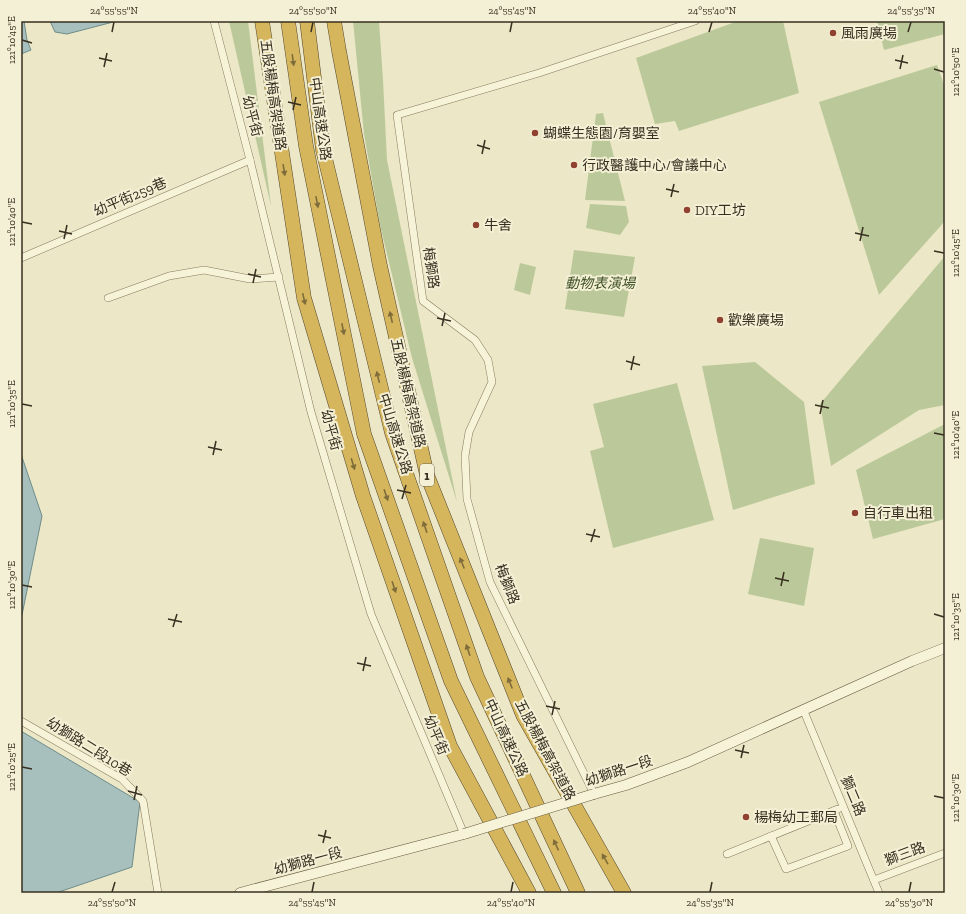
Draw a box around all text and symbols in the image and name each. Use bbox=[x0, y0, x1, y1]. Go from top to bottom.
text: 24°55'55"N bbox=[90, 5, 138, 17]
text: 24°55'50"N bbox=[289, 5, 338, 17]
text: 24°55'45"N bbox=[488, 5, 536, 17]
text: 24°55'40"N bbox=[688, 5, 737, 17]
text: 24°55'35"N bbox=[887, 5, 935, 17]
text: 121°10'45"E bbox=[6, 16, 18, 64]
place label: 風雨廣場 bbox=[841, 25, 897, 42]
marker: 風雨廣場 bbox=[828, 28, 838, 38]
street label: 五股楊梅高架道路 bbox=[257, 38, 289, 152]
text: 121°10'50"E bbox=[950, 48, 962, 96]
one-way arrow bbox=[290, 53, 296, 66]
street label: 中山高速公路 bbox=[306, 76, 334, 162]
street label: 幼平街 bbox=[238, 94, 266, 138]
place label: 蝴蝶生態園/育嬰室 bbox=[543, 125, 660, 142]
marker: 蝴蝶生態園/育嬰室 bbox=[530, 128, 540, 138]
place label: 行政醫護中心/會議中心 bbox=[582, 157, 727, 174]
marker: 行政醫護中心/會議中心 bbox=[569, 160, 579, 170]
one-way arrow bbox=[281, 164, 287, 176]
street label: 幼平街259巷 bbox=[91, 174, 169, 220]
one-way arrow bbox=[315, 195, 321, 208]
text: 121°10'40"E bbox=[6, 198, 18, 246]
place label: DIY工坊 bbox=[695, 202, 746, 219]
marker: DIY工坊 bbox=[682, 205, 692, 215]
place label: 牛舍 bbox=[484, 217, 512, 234]
marker: 牛舍 bbox=[471, 220, 481, 230]
text: 121°10'45"E bbox=[950, 229, 962, 277]
street label: 梅獅路 bbox=[420, 246, 442, 290]
park label: 動物表演場 bbox=[565, 275, 637, 292]
one-way arrow bbox=[302, 293, 308, 305]
one-way arrow bbox=[388, 311, 394, 324]
place label: 歡樂廣場 bbox=[728, 312, 784, 329]
marker: 歡樂廣場 bbox=[715, 315, 725, 325]
one-way arrow bbox=[340, 323, 346, 335]
street label: 五股楊梅高架道路 bbox=[387, 337, 429, 449]
one-way arrow bbox=[375, 370, 381, 382]
text: 121°10'35"E bbox=[6, 380, 18, 428]
street label: 中山高速公路 bbox=[375, 391, 415, 477]
street label: 幼平街 bbox=[317, 407, 345, 453]
text: 121°10'40"E bbox=[950, 411, 962, 459]
one-way arrow bbox=[350, 458, 356, 470]
road number: 1 bbox=[420, 464, 434, 486]
one-way arrow bbox=[383, 490, 389, 502]
place label: 自行車出租 bbox=[863, 505, 933, 522]
marker: 自行車出租 bbox=[850, 508, 860, 518]
one-way arrow bbox=[421, 521, 427, 533]
one-way arrow bbox=[459, 557, 465, 568]
text: 121°10'30"E bbox=[6, 561, 18, 609]
street label: 梅獅路 bbox=[491, 561, 523, 607]
one-way arrow bbox=[392, 581, 398, 593]
text: 121°10'35"E bbox=[950, 593, 962, 641]
one-way arrow bbox=[464, 644, 470, 656]
one-way arrow bbox=[507, 677, 513, 689]
street label: 中山高速公路 bbox=[481, 696, 531, 780]
street label: 五股楊梅高架道路 bbox=[511, 697, 579, 803]
street label: 幼平街 bbox=[420, 712, 452, 758]
street label: 幼獅路二段10巷 bbox=[43, 714, 135, 780]
text: 121°10'25"E bbox=[6, 743, 18, 791]
street label: 幼獅路一段 bbox=[583, 752, 655, 790]
street label: 獅二路 bbox=[837, 773, 869, 819]
text: 121°10'30"E bbox=[950, 774, 962, 822]
place label: 楊梅幼工郵局 bbox=[754, 809, 838, 826]
marker: 楊梅幼工郵局 bbox=[741, 812, 751, 822]
one-way arrow bbox=[552, 839, 559, 851]
street label: 獅三路 bbox=[882, 839, 928, 869]
street label: 幼獅路一段 bbox=[272, 844, 344, 878]
one-way arrow bbox=[602, 853, 608, 865]
text: 24°55'50"N bbox=[88, 897, 137, 909]
text: 24°55'45"N bbox=[288, 897, 336, 909]
text: 24°55'40"N bbox=[487, 897, 536, 909]
text: 24°55'35"N bbox=[686, 897, 734, 909]
text: 24°55'30"N bbox=[885, 897, 934, 909]

